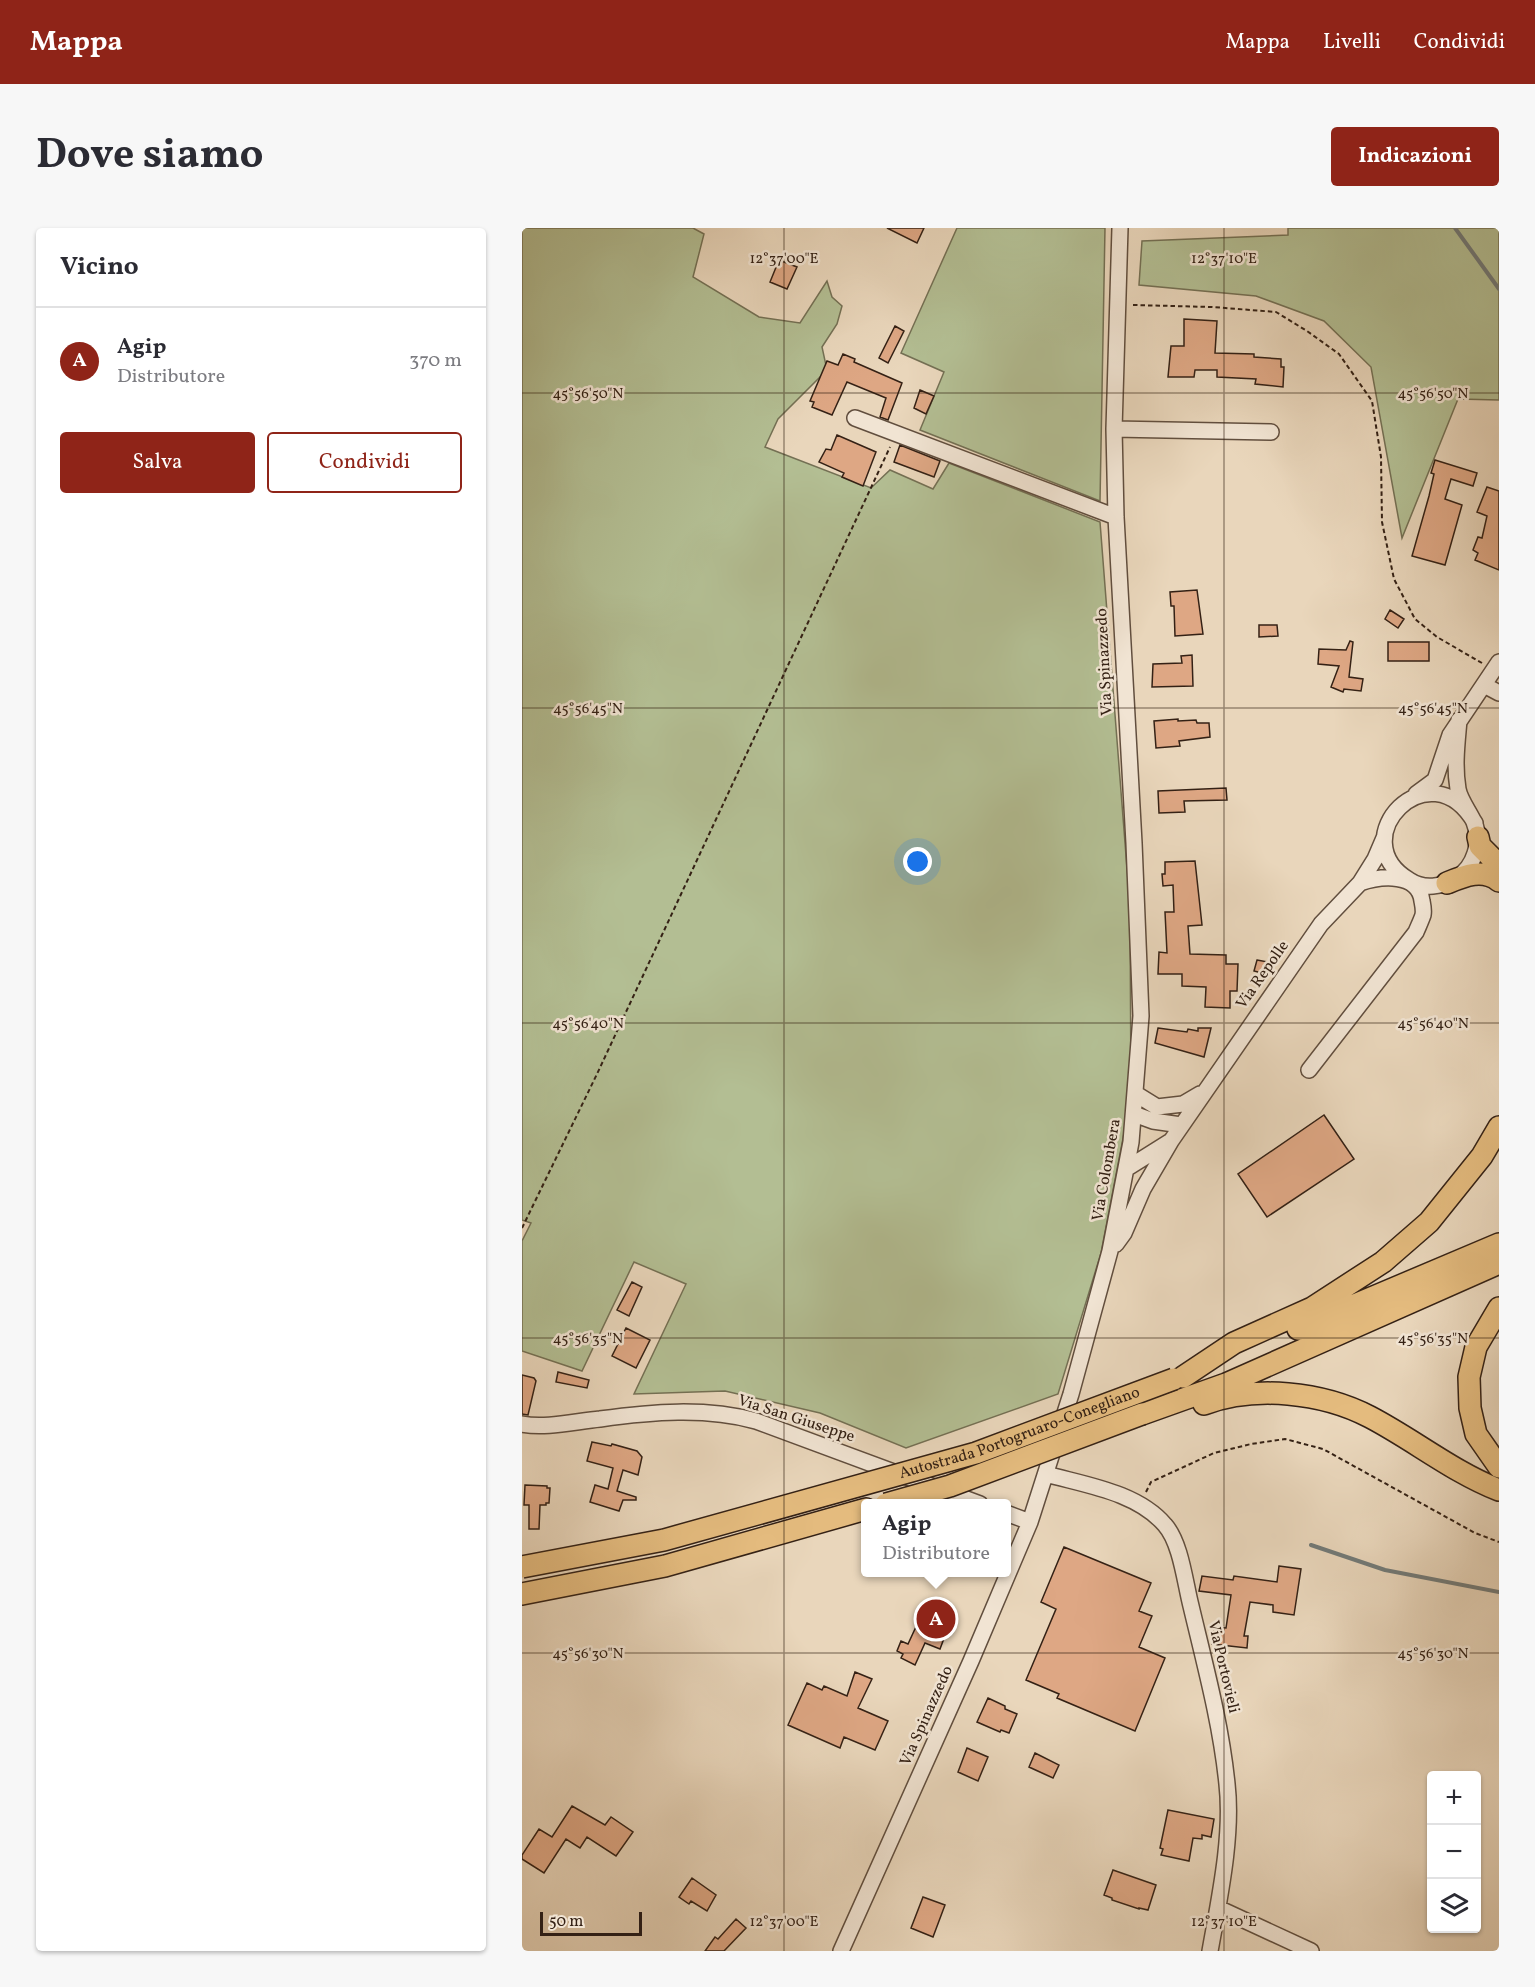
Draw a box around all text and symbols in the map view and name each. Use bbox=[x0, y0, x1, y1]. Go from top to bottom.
text: Mappa bbox=[30, 23, 123, 62]
text: Mappa bbox=[1225, 28, 1290, 57]
text: Livelli bbox=[1323, 28, 1381, 57]
text: Condividi bbox=[1414, 28, 1505, 57]
text: Dove siamo bbox=[36, 127, 264, 186]
button: Indicazioni bbox=[1331, 127, 1499, 186]
text: Vicino bbox=[60, 249, 139, 285]
text: 12°37'00"E bbox=[749, 249, 819, 270]
text: 12°37'10"E bbox=[1191, 249, 1257, 270]
text: Agip bbox=[117, 332, 166, 363]
text: A bbox=[72, 347, 87, 375]
text: 370 m bbox=[409, 347, 462, 375]
text: Distributore bbox=[117, 363, 225, 391]
text: 45°56'50"N bbox=[552, 384, 624, 405]
text: 45°56'50"N bbox=[1397, 384, 1469, 405]
button: Salva bbox=[60, 432, 255, 493]
button: Condividi bbox=[267, 432, 462, 493]
street label: Via Spinazzedo bbox=[1091, 608, 1119, 716]
text: 45°56'45"N bbox=[553, 699, 623, 720]
text: 45°56'45"N bbox=[1398, 699, 1468, 720]
your location bbox=[903, 847, 932, 876]
street label: Via Repolle bbox=[1231, 936, 1295, 1014]
text: 45°56'40"N bbox=[552, 1014, 624, 1035]
text: 45°56'40"N bbox=[1397, 1014, 1469, 1035]
street label: Via Colombera bbox=[1087, 1117, 1127, 1223]
text: 45°56'35"N bbox=[553, 1329, 623, 1350]
text: 45°56'35"N bbox=[1398, 1329, 1468, 1350]
street label: Autostrada Portogruaro-Conegliano bbox=[897, 1382, 1143, 1485]
street label: Via San Giuseppe bbox=[735, 1390, 857, 1448]
popup bbox=[861, 1499, 1011, 1577]
text: Agip bbox=[882, 1509, 931, 1540]
text: Distributore bbox=[882, 1540, 990, 1568]
pin: A bbox=[916, 1596, 956, 1642]
street label: Via Portovieli bbox=[1202, 1618, 1244, 1716]
text: 45°56'30"N bbox=[552, 1644, 624, 1665]
text: 45°56'30"N bbox=[1397, 1644, 1469, 1665]
street label: Via Spinazzedo bbox=[895, 1662, 959, 1770]
map controls bbox=[1427, 1771, 1481, 1933]
button: + bbox=[1427, 1771, 1481, 1825]
button: − bbox=[1427, 1825, 1481, 1879]
button: layers bbox=[1427, 1879, 1481, 1933]
scale bar bbox=[540, 1909, 642, 1936]
text: 50 m bbox=[549, 1911, 583, 1933]
text: 12°37'00"E bbox=[749, 1912, 819, 1933]
text: 12°37'10"E bbox=[1191, 1912, 1257, 1933]

